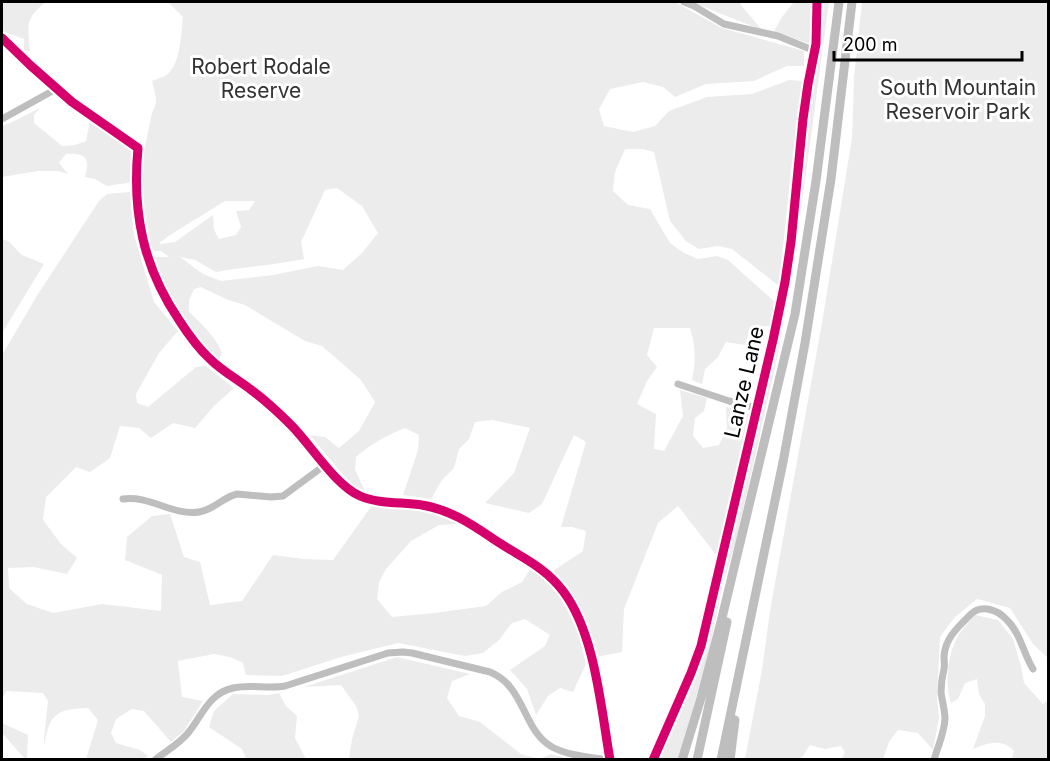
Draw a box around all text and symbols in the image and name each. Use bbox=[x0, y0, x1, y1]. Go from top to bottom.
scale bar bbox=[834, 24, 1022, 62]
text: 200 m bbox=[843, 34, 898, 55]
park label: Robert Rodale Reserve bbox=[191, 54, 331, 103]
park label: South Mountain Reservoir Park bbox=[880, 75, 1036, 124]
street label: Lanze Lane bbox=[719, 324, 769, 440]

